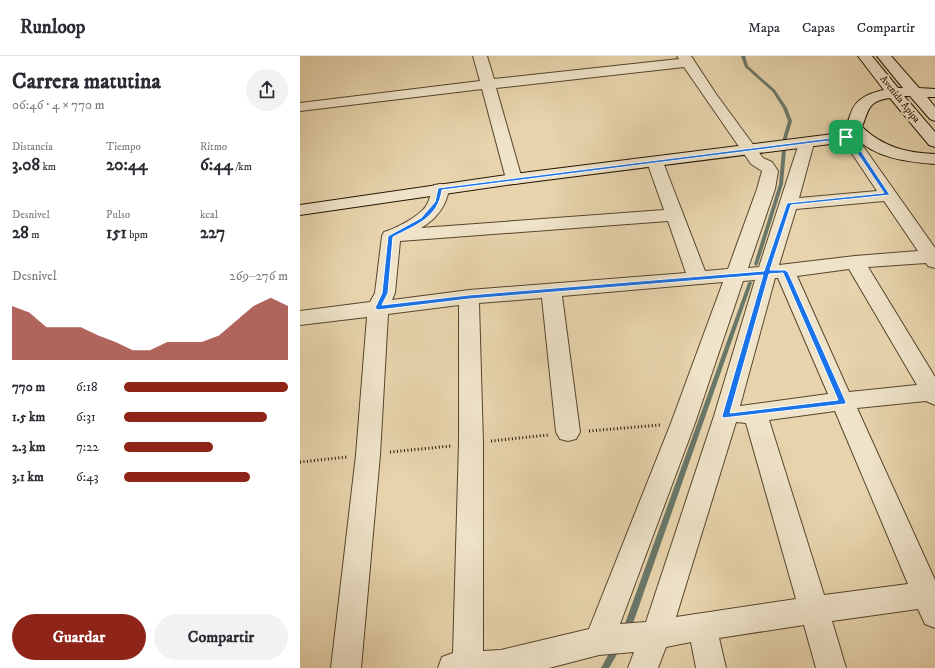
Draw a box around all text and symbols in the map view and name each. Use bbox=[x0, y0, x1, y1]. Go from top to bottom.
text: Runloop bbox=[20, 16, 85, 39]
text: Mapa bbox=[748, 19, 780, 37]
text: Capas bbox=[802, 19, 835, 37]
text: Compartir bbox=[857, 19, 915, 37]
text: Carrera matutina bbox=[12, 68, 161, 95]
button: share bbox=[246, 69, 288, 111]
street label: Avenida Apipa bbox=[877, 73, 923, 126]
text: 06:46 · 4 × 770 m bbox=[12, 97, 105, 113]
pin bbox=[829, 120, 863, 154]
icon: arrive bbox=[835, 126, 857, 148]
text: Distancia bbox=[12, 140, 53, 154]
text: Tiempo bbox=[106, 140, 141, 154]
text: Ritmo bbox=[200, 140, 227, 154]
text: 3.08 bbox=[12, 154, 40, 176]
text: 20:44 bbox=[106, 154, 148, 176]
text: 6:44 bbox=[200, 154, 233, 176]
text: km bbox=[40, 160, 56, 174]
text: /km bbox=[233, 160, 252, 174]
text: Desnivel bbox=[12, 208, 50, 222]
text: Pulso bbox=[106, 208, 130, 222]
text: kcal bbox=[200, 208, 218, 222]
text: 28 bbox=[12, 222, 29, 244]
text: 151 bbox=[106, 222, 127, 244]
text: 227 bbox=[200, 222, 225, 244]
text: m bbox=[29, 228, 39, 242]
text: bpm bbox=[127, 228, 148, 242]
text: Desnivel bbox=[12, 268, 57, 284]
text: 269–276 m bbox=[229, 268, 288, 284]
text: 770 m bbox=[12, 379, 45, 395]
text: 6:18 bbox=[76, 379, 97, 395]
text: 1.5 km bbox=[12, 409, 45, 425]
text: 6:31 bbox=[76, 409, 96, 425]
text: 2.3 km bbox=[12, 439, 46, 455]
text: 7:22 bbox=[76, 439, 99, 455]
text: 3.1 km bbox=[12, 469, 44, 485]
text: 6:43 bbox=[76, 469, 99, 485]
button: Guardar bbox=[12, 614, 146, 660]
button: Compartir bbox=[154, 614, 288, 660]

